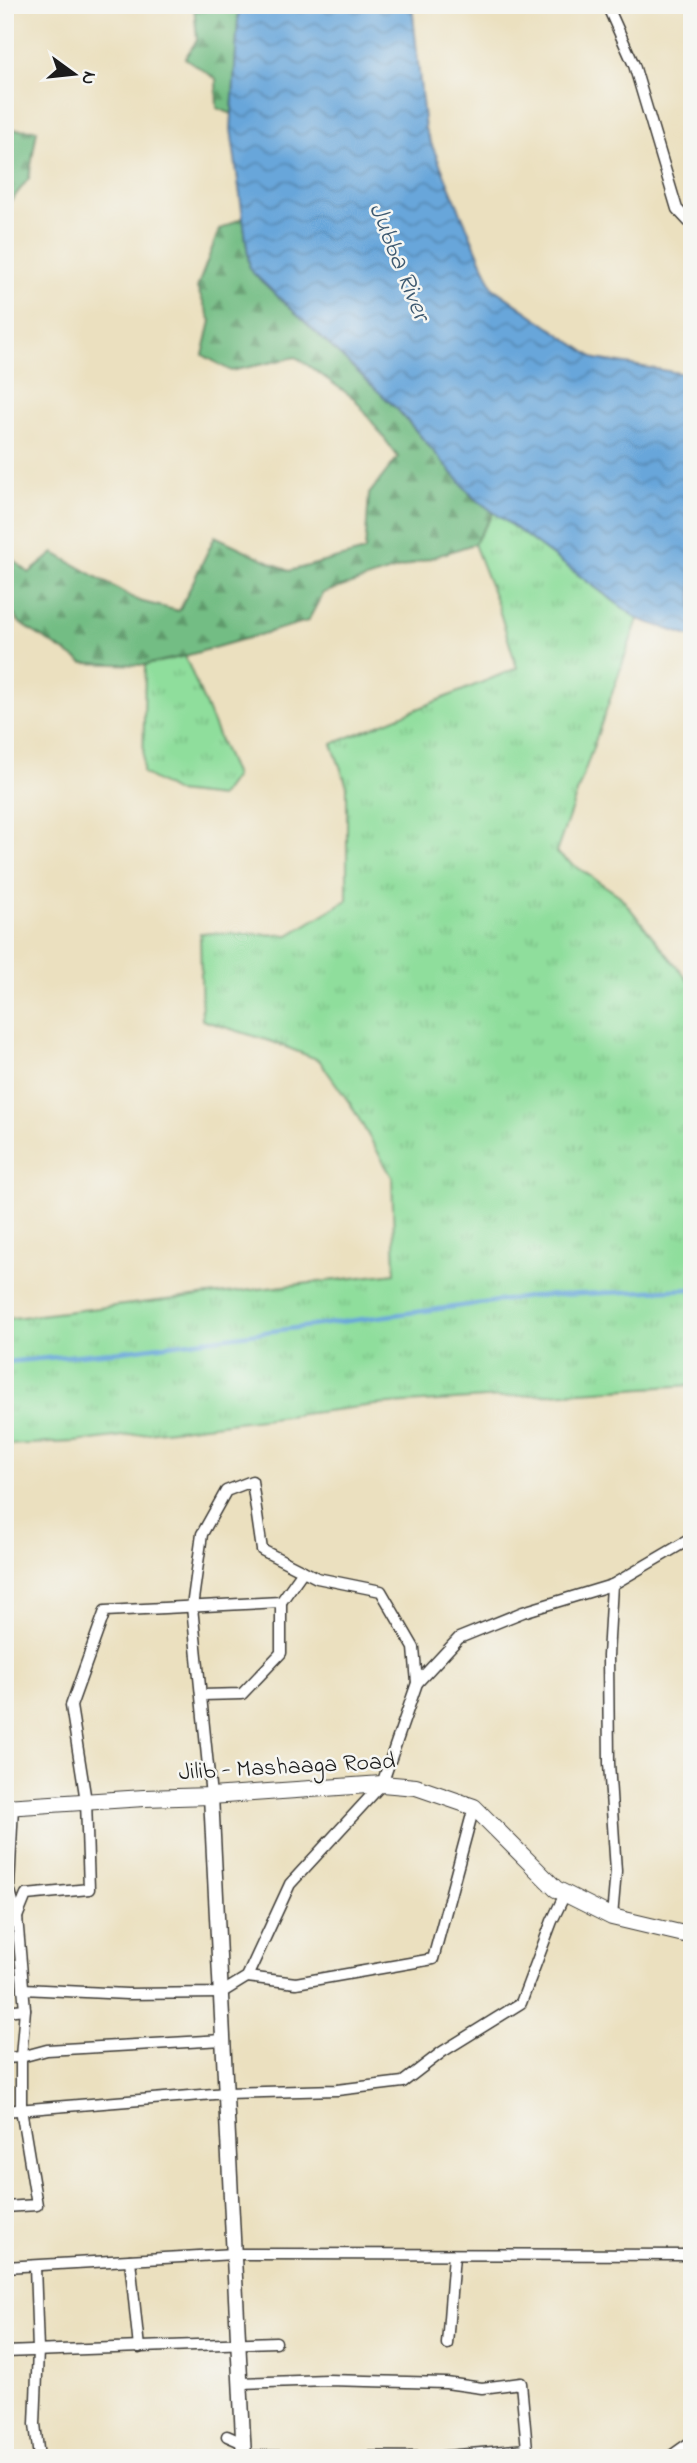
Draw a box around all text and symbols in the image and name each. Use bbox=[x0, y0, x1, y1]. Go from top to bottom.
north arrow bbox=[38, 38, 108, 108]
text: N bbox=[73, 68, 103, 88]
water label: Jubba River bbox=[357, 197, 440, 329]
street label: Jilib - Mashaaga Road bbox=[178, 1745, 397, 1791]

